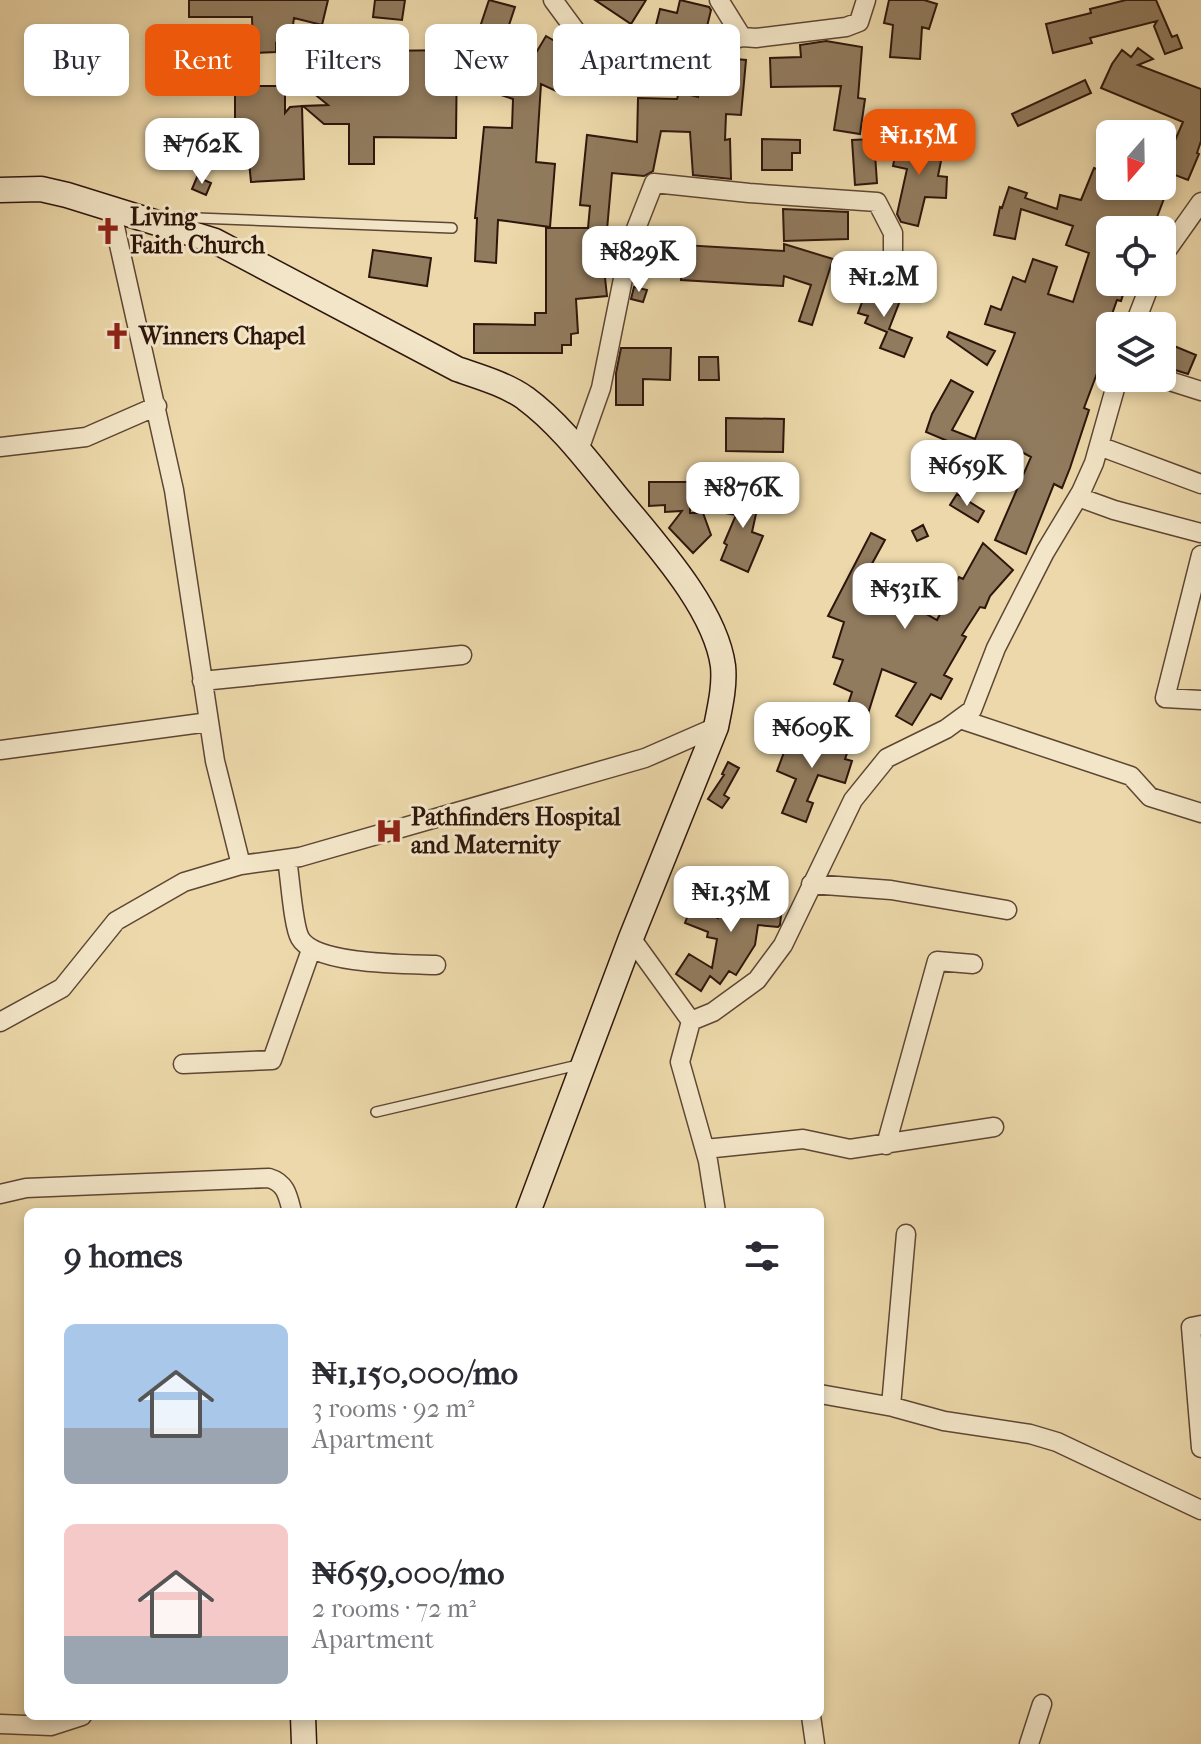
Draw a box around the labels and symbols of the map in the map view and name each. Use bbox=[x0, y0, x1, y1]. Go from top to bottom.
pin: ₦1.15M bbox=[854, 109, 984, 177]
pin: ₦762K bbox=[146, 118, 258, 186]
north arrow bbox=[1096, 120, 1176, 200]
place label: Living Faith Church bbox=[129, 203, 265, 259]
church icon: Living Faith Church bbox=[93, 216, 123, 246]
pin: ₦829K bbox=[583, 226, 695, 294]
pin: ₦1.2M bbox=[828, 251, 940, 319]
church icon: Winners Chapel bbox=[102, 321, 132, 351]
place label: Winners Chapel bbox=[138, 322, 306, 350]
pin: ₦659K bbox=[911, 440, 1023, 508]
pin: ₦876K bbox=[687, 462, 799, 530]
pin: ₦531K bbox=[849, 563, 961, 631]
pin: ₦609K bbox=[756, 702, 868, 770]
place label: Pathfinders Hospital and Maternity bbox=[411, 803, 621, 859]
hospital icon: Pathfinders Hospital and Maternity bbox=[374, 816, 404, 846]
pin: ₦1.35M bbox=[666, 866, 796, 934]

